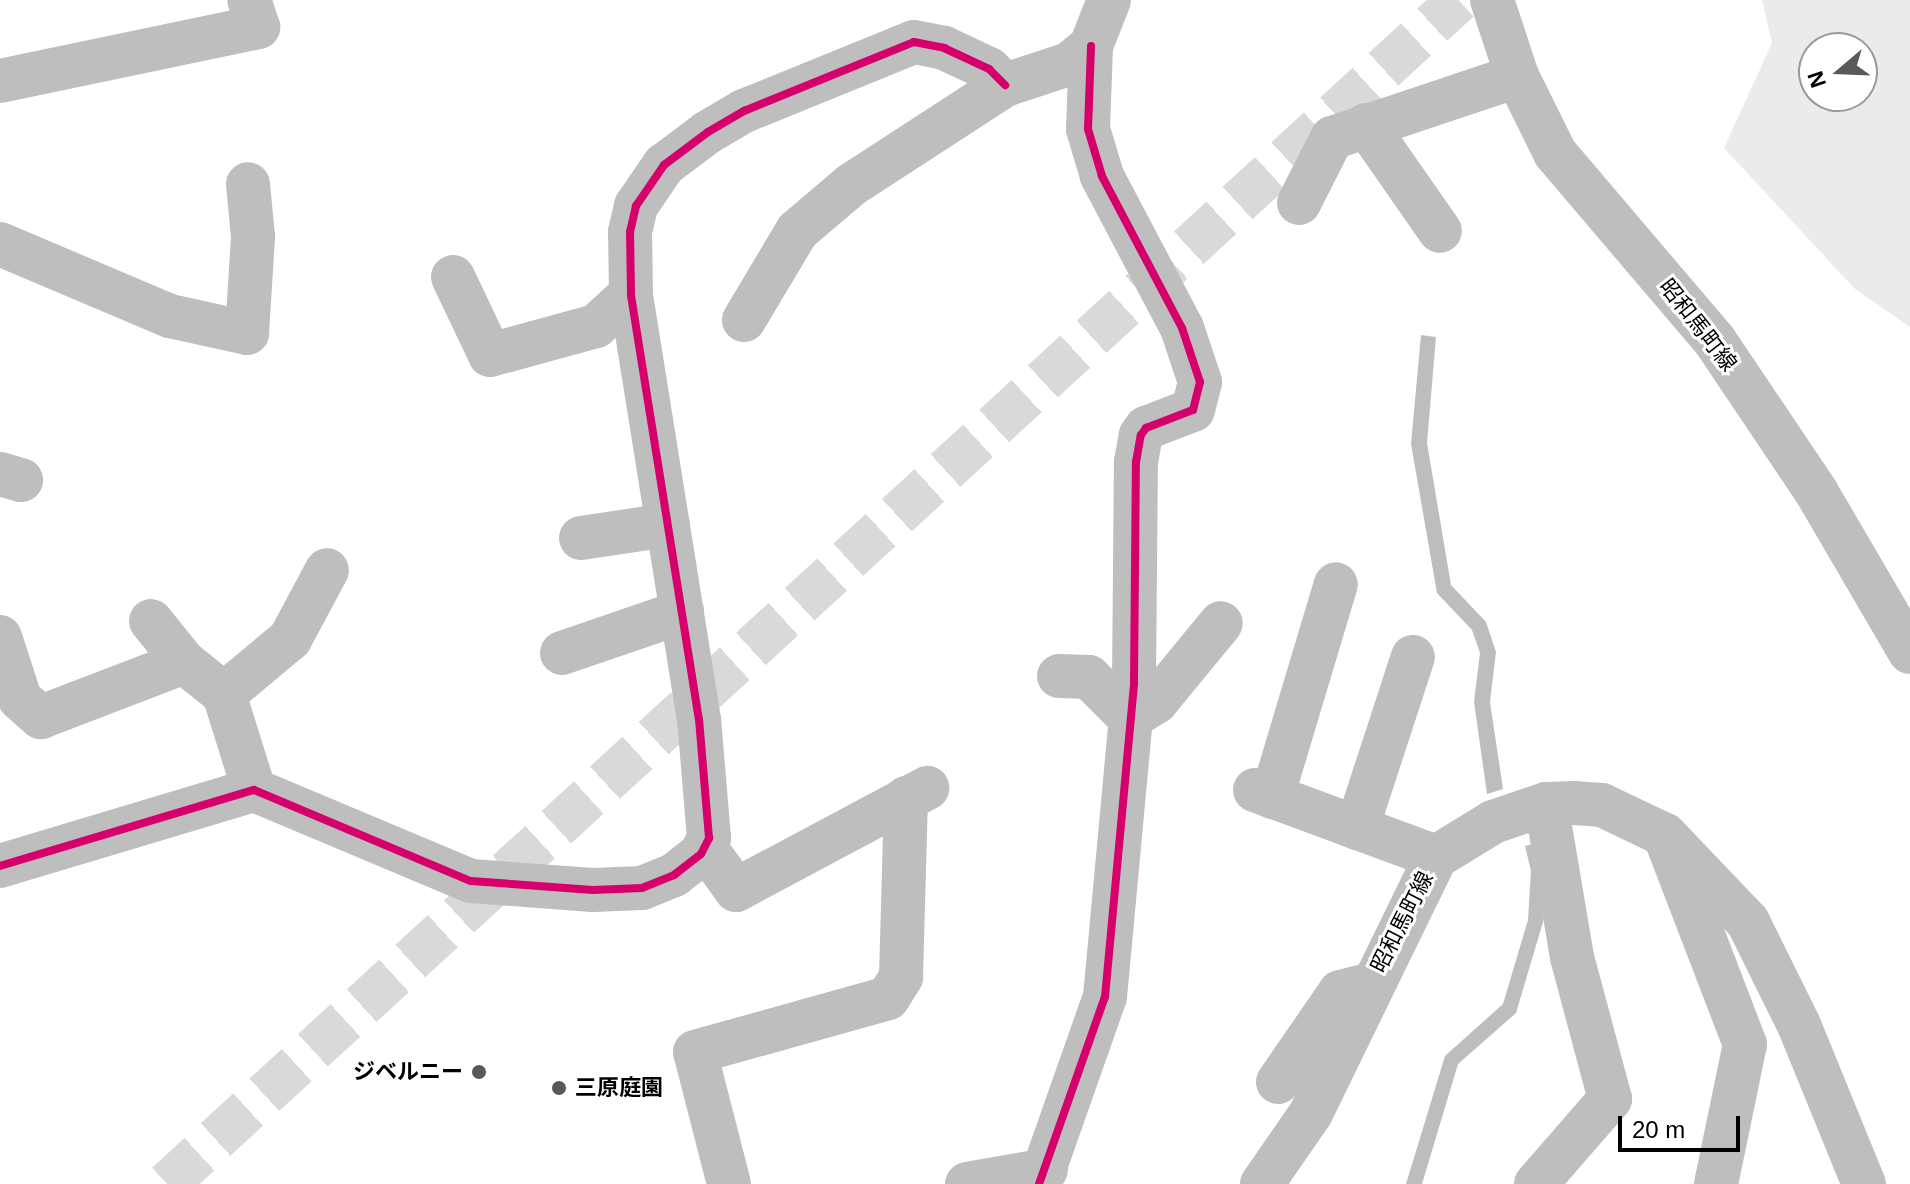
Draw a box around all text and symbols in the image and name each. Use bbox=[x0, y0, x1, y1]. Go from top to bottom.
north arrow bbox=[1798, 32, 1878, 112]
text: N bbox=[1802, 68, 1831, 91]
street label: 昭和馬町線 bbox=[1654, 274, 1742, 376]
street label: 昭和馬町線 bbox=[1365, 867, 1439, 977]
place label: ジベルニー bbox=[353, 1059, 463, 1085]
marker: ジベルニー bbox=[470, 1063, 488, 1081]
place label: 三原庭園 bbox=[575, 1075, 663, 1101]
marker: 三原庭園 bbox=[550, 1079, 568, 1097]
scale bar bbox=[1622, 1100, 1744, 1150]
text: 20 m bbox=[1632, 1116, 1685, 1143]

